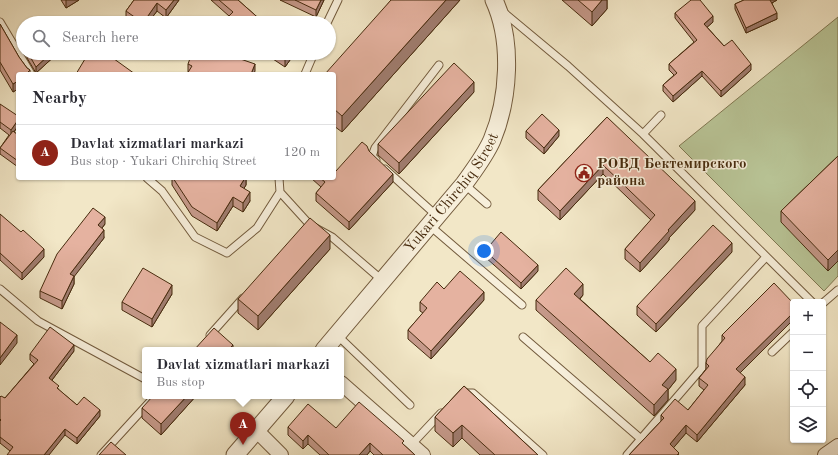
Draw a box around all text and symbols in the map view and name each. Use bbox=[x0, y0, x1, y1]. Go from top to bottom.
search box bbox=[16, 16, 336, 60]
icon: search bbox=[30, 27, 52, 49]
text: Search here bbox=[62, 31, 139, 46]
text: Nearby bbox=[32, 90, 87, 107]
street label: Yukari Chirchiq Street bbox=[402, 131, 502, 256]
text: Davlat xizmatlari markazi bbox=[70, 137, 244, 152]
text: A bbox=[40, 146, 50, 159]
text: 120 m bbox=[283, 146, 320, 159]
text: Bus stop · Yukari Chirchiq Street bbox=[70, 155, 257, 168]
place label: РОВД Бектемирского района bbox=[597, 157, 746, 189]
public building icon: РОВД Бектемирского района bbox=[574, 163, 594, 183]
your location bbox=[474, 241, 494, 261]
map controls bbox=[790, 299, 826, 443]
button: + bbox=[790, 299, 826, 335]
button: − bbox=[790, 335, 826, 371]
popup bbox=[142, 347, 344, 399]
text: Davlat xizmatlari markazi bbox=[156, 358, 330, 373]
button: locate bbox=[790, 371, 826, 407]
text: Bus stop bbox=[156, 376, 205, 389]
button: layers bbox=[790, 407, 826, 443]
pin: A bbox=[230, 412, 256, 445]

